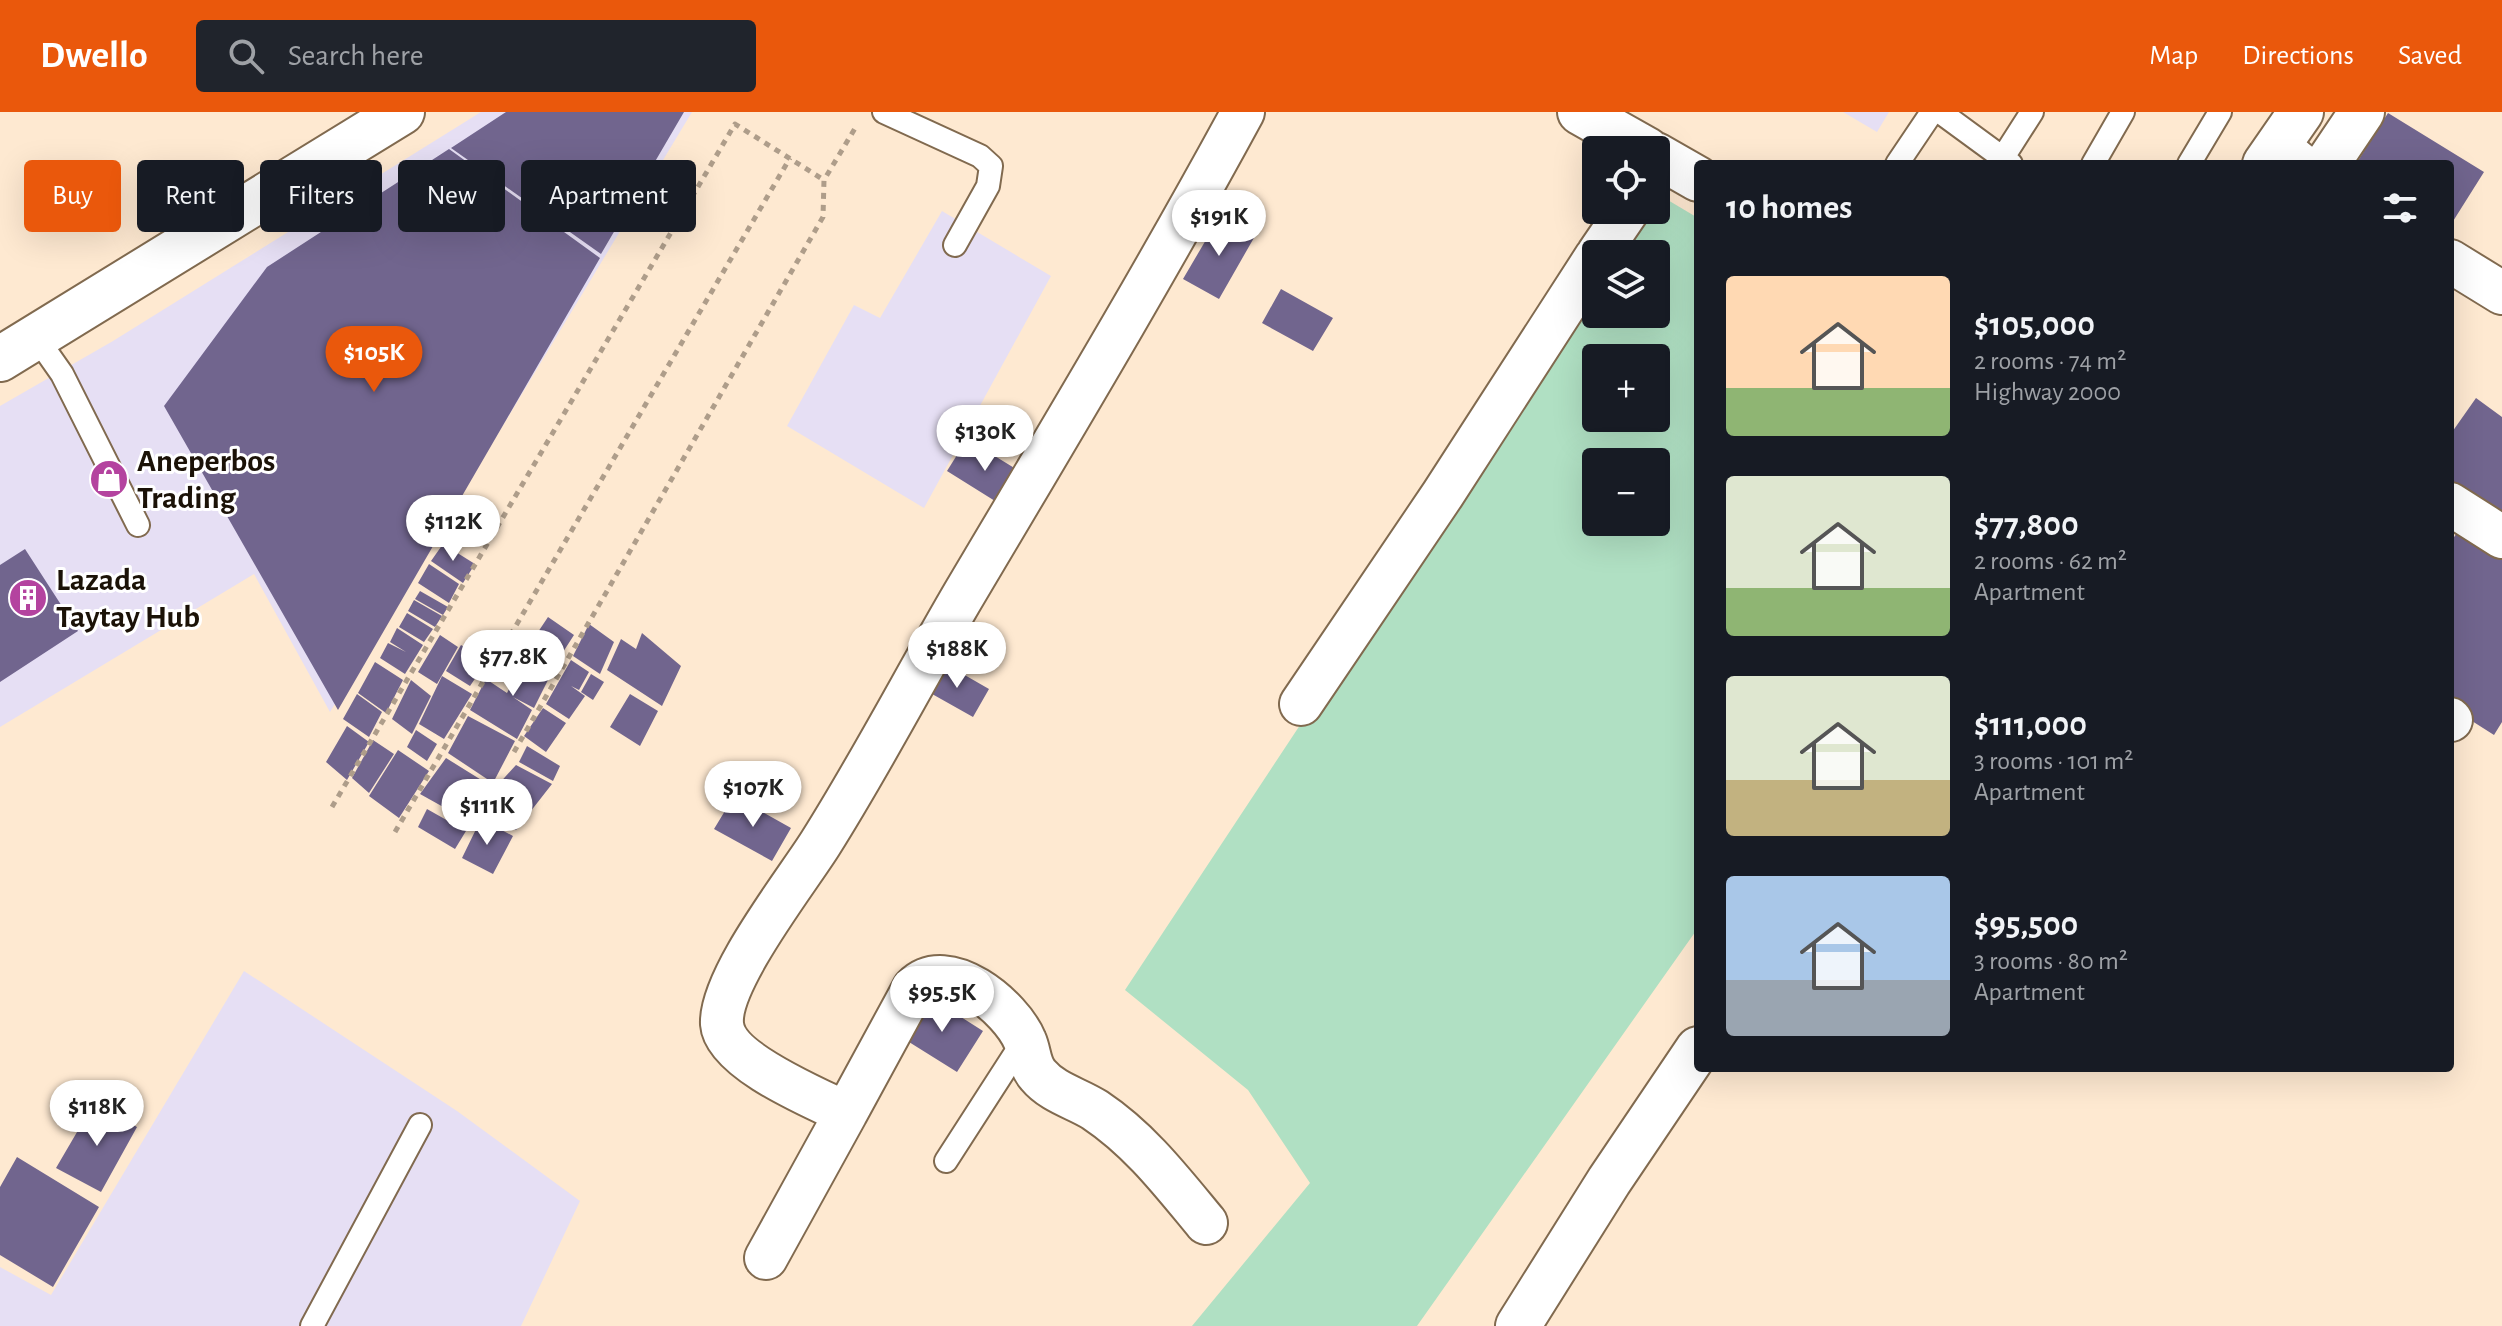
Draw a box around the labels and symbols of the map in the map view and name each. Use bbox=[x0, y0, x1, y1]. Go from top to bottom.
pin: $191K bbox=[1163, 190, 1275, 258]
pin: $105K bbox=[318, 326, 430, 394]
pin: $130K bbox=[929, 405, 1041, 473]
place label: Aneperbos Trading bbox=[137, 445, 275, 514]
shop icon: Aneperbos Trading bbox=[88, 458, 130, 500]
pin: $112K bbox=[397, 495, 509, 563]
place label: Lazada Taytay Hub bbox=[56, 564, 200, 633]
building icon: Lazada Taytay Hub bbox=[7, 577, 49, 619]
pin: $188K bbox=[901, 622, 1013, 690]
pin: $77.8K bbox=[448, 630, 578, 698]
pin: $107K bbox=[697, 761, 809, 829]
pin: $111K bbox=[431, 779, 543, 847]
pin: $95.5K bbox=[877, 966, 1007, 1034]
pin: $118K bbox=[41, 1080, 153, 1148]

